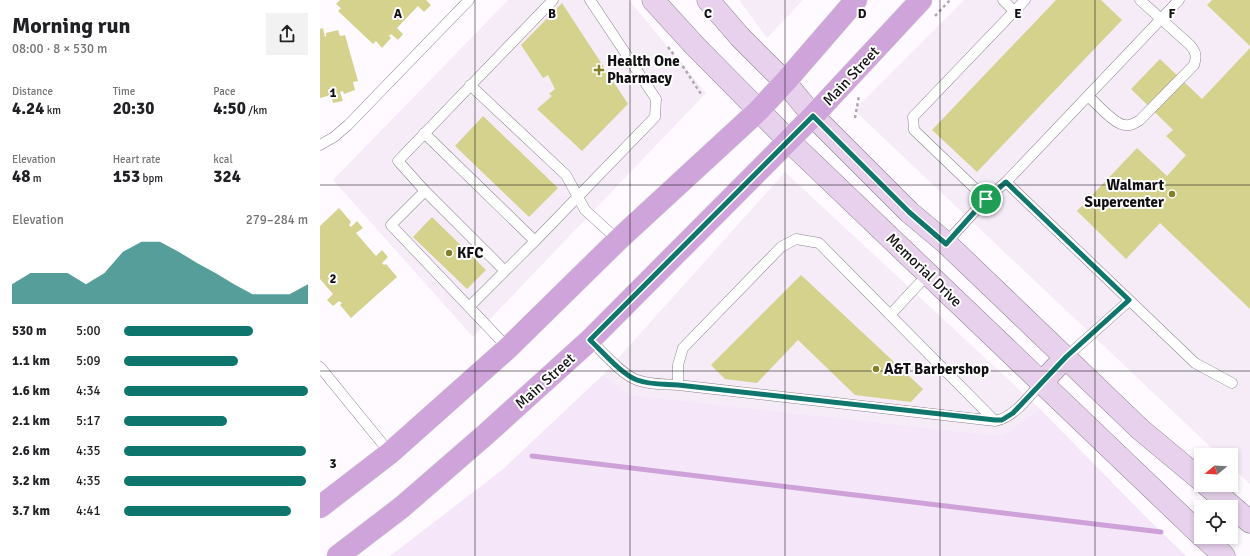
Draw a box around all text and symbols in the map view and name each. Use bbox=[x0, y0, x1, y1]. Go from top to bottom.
text: A bbox=[394, 6, 403, 22]
text: B bbox=[548, 6, 556, 22]
text: C bbox=[704, 6, 712, 22]
text: D bbox=[858, 6, 867, 22]
text: E bbox=[1014, 6, 1022, 22]
text: F bbox=[1169, 6, 1176, 22]
text: Morning run bbox=[12, 12, 131, 39]
button: share bbox=[266, 13, 308, 55]
text: 08:00 · 8 × 530 m bbox=[12, 41, 107, 57]
street label: Main Street bbox=[819, 43, 883, 109]
place label: Health One Pharmacy bbox=[607, 52, 680, 87]
marker: Health One Pharmacy bbox=[594, 65, 604, 75]
text: Distance bbox=[12, 85, 53, 98]
text: Time bbox=[113, 85, 135, 98]
text: Pace bbox=[213, 85, 236, 98]
text: 1 bbox=[329, 85, 337, 101]
text: 4.24 bbox=[12, 98, 44, 119]
text: 20:30 bbox=[113, 98, 154, 119]
text: 4:50 bbox=[213, 98, 246, 119]
text: km bbox=[44, 104, 61, 117]
text: /km bbox=[246, 104, 267, 117]
text: Elevation bbox=[12, 153, 56, 166]
text: Heart rate bbox=[113, 153, 160, 166]
text: kcal bbox=[213, 153, 233, 166]
text: 48 bbox=[12, 166, 30, 187]
text: 153 bbox=[113, 166, 140, 187]
text: 324 bbox=[213, 166, 241, 187]
text: m bbox=[30, 172, 42, 185]
text: bpm bbox=[140, 172, 163, 185]
place label: Walmart Supercenter bbox=[1085, 176, 1164, 211]
pin bbox=[969, 182, 1003, 216]
icon: arrive bbox=[975, 188, 997, 210]
marker: Walmart Supercenter bbox=[1167, 189, 1177, 199]
text: Elevation bbox=[12, 212, 64, 228]
text: 279–284 m bbox=[246, 212, 308, 228]
street label: Memorial Drive bbox=[882, 229, 966, 311]
place label: KFC bbox=[457, 244, 483, 262]
marker: KFC bbox=[444, 248, 454, 258]
text: 2 bbox=[329, 271, 337, 287]
text: 530 m bbox=[12, 323, 46, 339]
text: 5:00 bbox=[76, 323, 101, 339]
street label: Main Street bbox=[511, 349, 579, 413]
text: 1.1 km bbox=[12, 353, 50, 369]
text: 5:09 bbox=[76, 353, 101, 369]
place label: A&T Barbershop bbox=[884, 360, 989, 378]
marker: A&T Barbershop bbox=[871, 364, 881, 374]
text: 1.6 km bbox=[12, 383, 50, 399]
text: 4:34 bbox=[76, 383, 101, 399]
text: 2.1 km bbox=[12, 413, 50, 429]
text: 5:17 bbox=[76, 413, 101, 429]
text: 2.6 km bbox=[12, 443, 50, 459]
text: 4:35 bbox=[76, 443, 101, 459]
north arrow bbox=[1194, 448, 1238, 492]
map controls bbox=[1194, 448, 1238, 544]
text: 3 bbox=[329, 456, 337, 472]
text: 3.2 km bbox=[12, 473, 50, 489]
text: 4:35 bbox=[76, 473, 101, 489]
button: locate bbox=[1194, 500, 1238, 544]
text: 3.7 km bbox=[12, 503, 50, 519]
text: 4:41 bbox=[76, 503, 101, 519]

